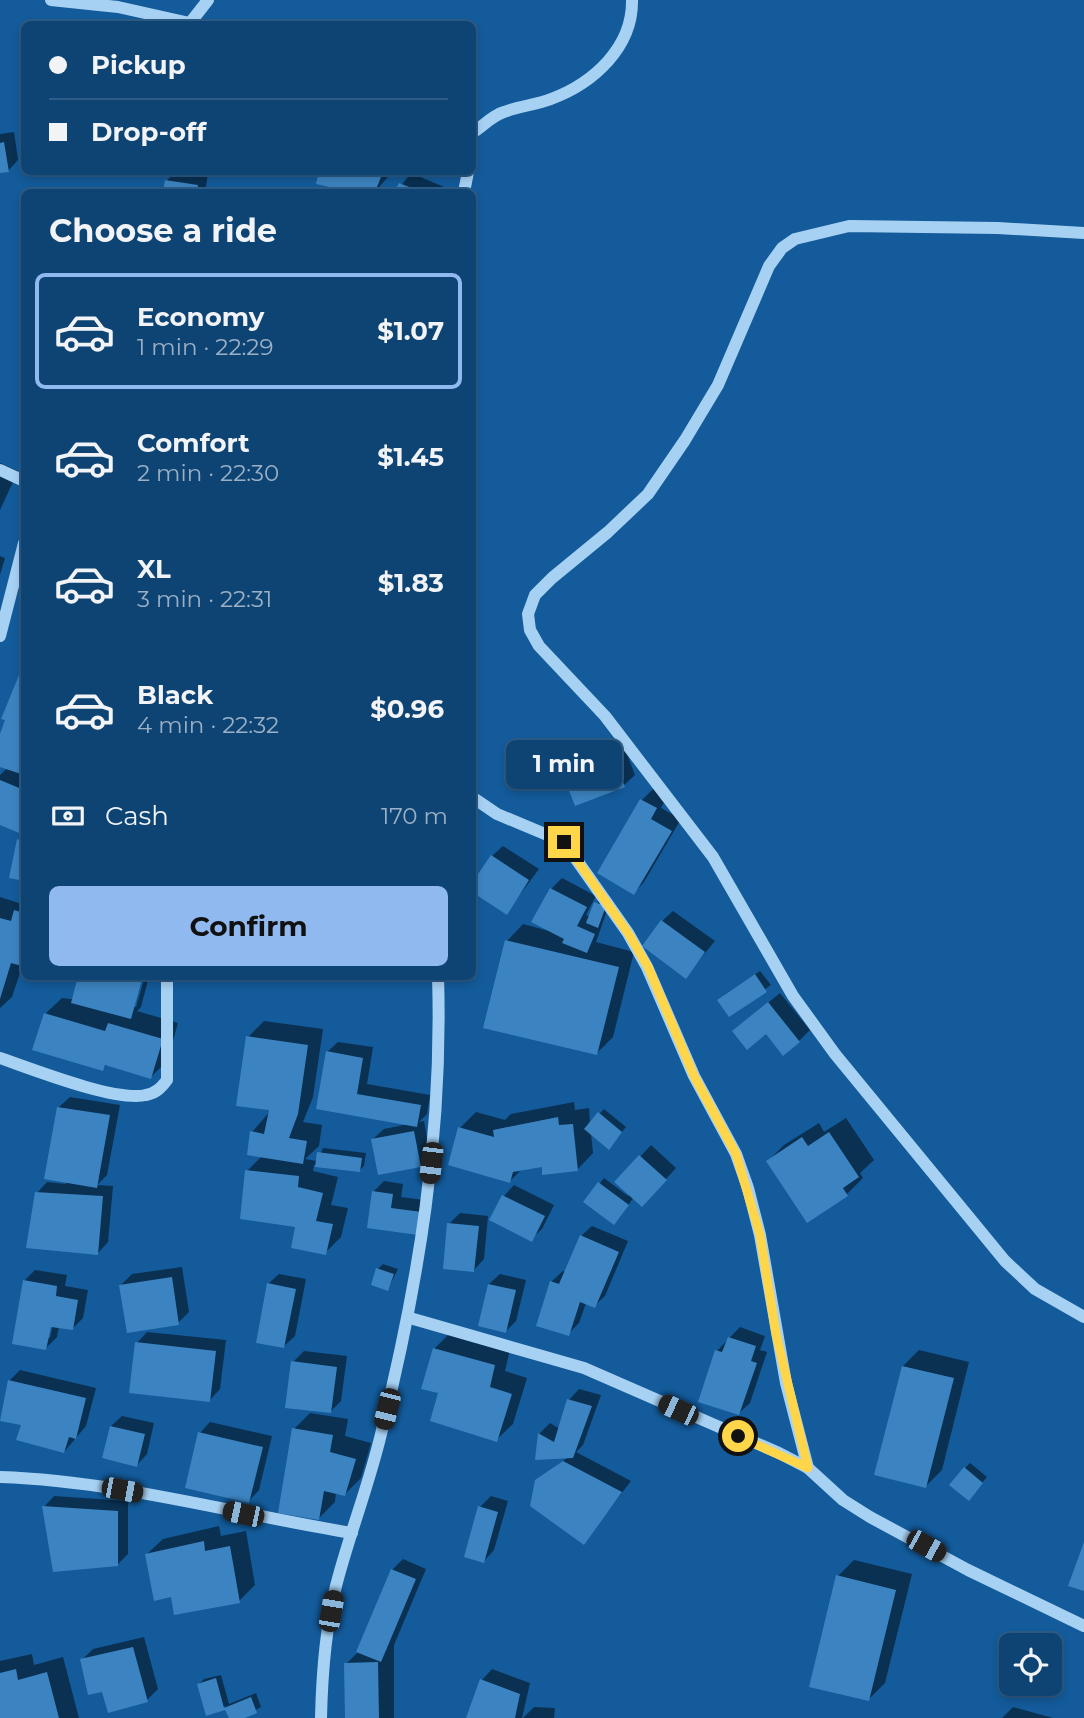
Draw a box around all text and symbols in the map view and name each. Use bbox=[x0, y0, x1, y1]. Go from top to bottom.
text: Pickup bbox=[91, 49, 186, 81]
text: Drop-off bbox=[91, 116, 206, 148]
text: Choose a ride bbox=[49, 211, 277, 250]
icon: car bbox=[53, 300, 116, 363]
text: Economy bbox=[137, 301, 264, 333]
text: $1.07 bbox=[377, 315, 444, 347]
text: 1 min · 22:29 bbox=[137, 333, 273, 361]
icon: car bbox=[53, 426, 116, 489]
text: Comfort bbox=[137, 427, 249, 459]
text: $1.45 bbox=[377, 441, 444, 473]
text: 2 min · 22:30 bbox=[137, 459, 279, 487]
icon: car bbox=[53, 552, 116, 615]
text: XL bbox=[137, 553, 171, 585]
text: $1.83 bbox=[378, 567, 444, 599]
text: 3 min · 22:31 bbox=[137, 585, 272, 613]
icon: car bbox=[53, 678, 116, 741]
text: Black bbox=[137, 679, 213, 711]
text: $0.96 bbox=[370, 693, 444, 725]
text: 4 min · 22:32 bbox=[137, 711, 279, 739]
callout: 1 min bbox=[506, 740, 622, 790]
text: 1 min bbox=[533, 750, 595, 778]
icon: cash bbox=[49, 797, 87, 835]
text: Cash bbox=[105, 800, 169, 832]
text: 170 m bbox=[381, 802, 448, 830]
route end bbox=[548, 826, 580, 858]
button: Confirm bbox=[49, 886, 448, 966]
car bbox=[419, 1141, 444, 1185]
car bbox=[372, 1386, 403, 1432]
car bbox=[655, 1392, 702, 1428]
route start bbox=[722, 1420, 754, 1452]
car bbox=[100, 1476, 145, 1504]
car bbox=[221, 1499, 266, 1529]
car bbox=[903, 1527, 950, 1565]
car bbox=[318, 1588, 345, 1634]
map controls bbox=[999, 1633, 1062, 1696]
button: locate bbox=[999, 1633, 1062, 1696]

